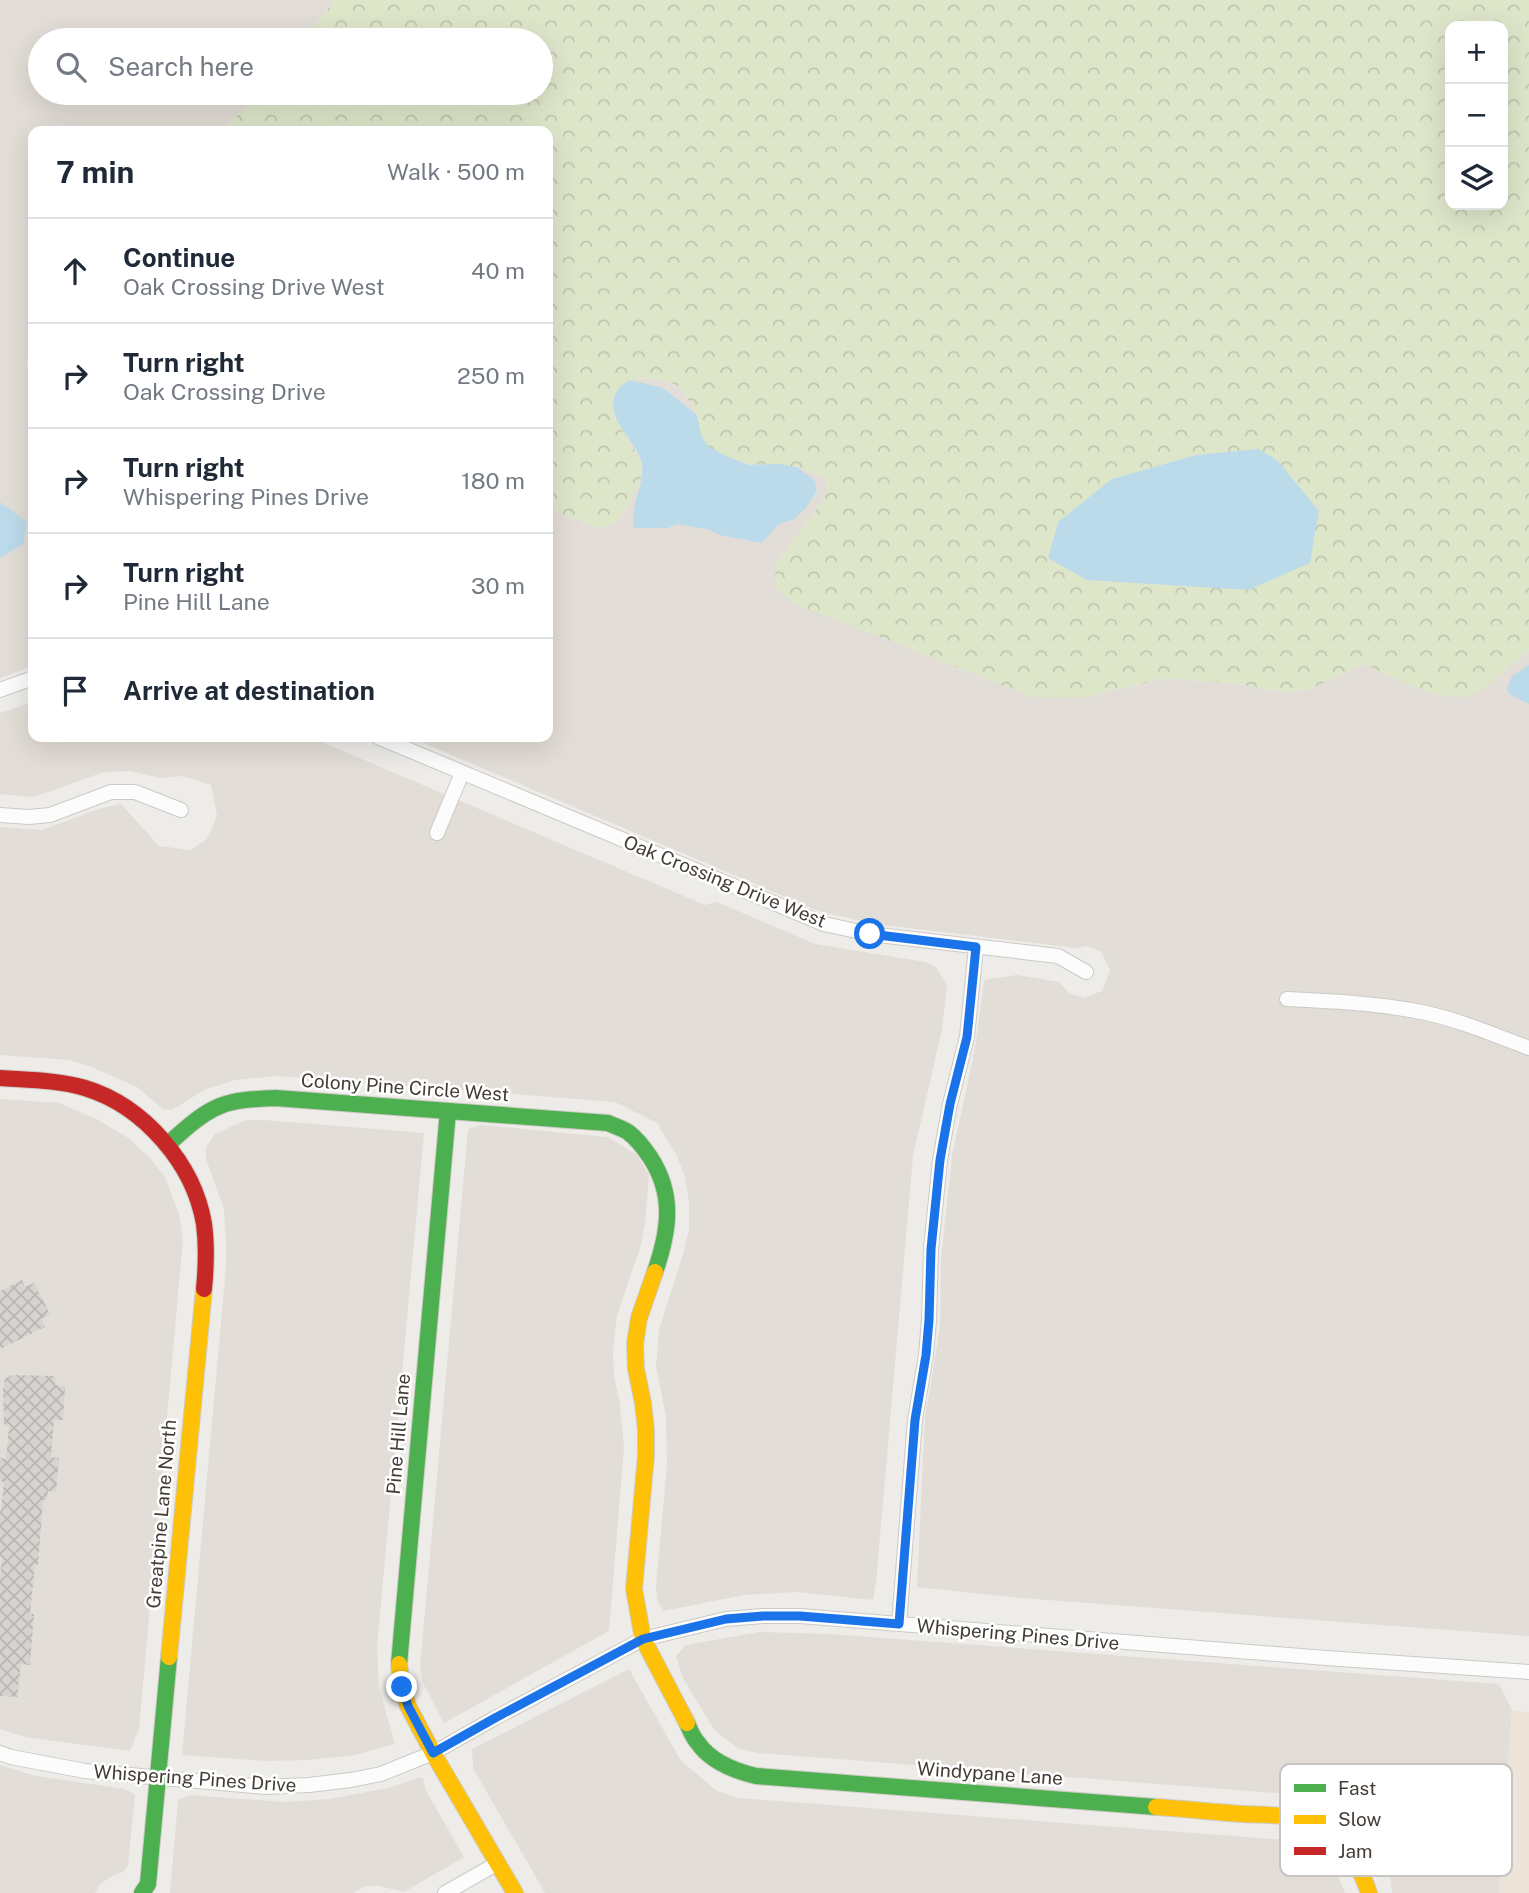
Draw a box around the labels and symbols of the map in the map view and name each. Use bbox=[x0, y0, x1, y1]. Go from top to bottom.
street label: Oak Crossing Drive West bbox=[621, 830, 829, 932]
route start bbox=[854, 918, 885, 949]
street label: Colony Pine Circle West bbox=[300, 1069, 510, 1105]
street label: Pine Hill Lane bbox=[382, 1373, 414, 1495]
street label: Greatpine Lane North bbox=[142, 1419, 180, 1609]
street label: Whispering Pines Drive bbox=[916, 1614, 1120, 1654]
route end bbox=[386, 1671, 417, 1702]
street label: Windypane Lane bbox=[916, 1757, 1064, 1789]
street label: Whispering Pines Drive bbox=[93, 1760, 297, 1796]
legend bbox=[1280, 1764, 1512, 1876]
text: Fast bbox=[1338, 1777, 1376, 1799]
text: Slow bbox=[1338, 1808, 1382, 1830]
text: Jam bbox=[1338, 1840, 1372, 1862]

